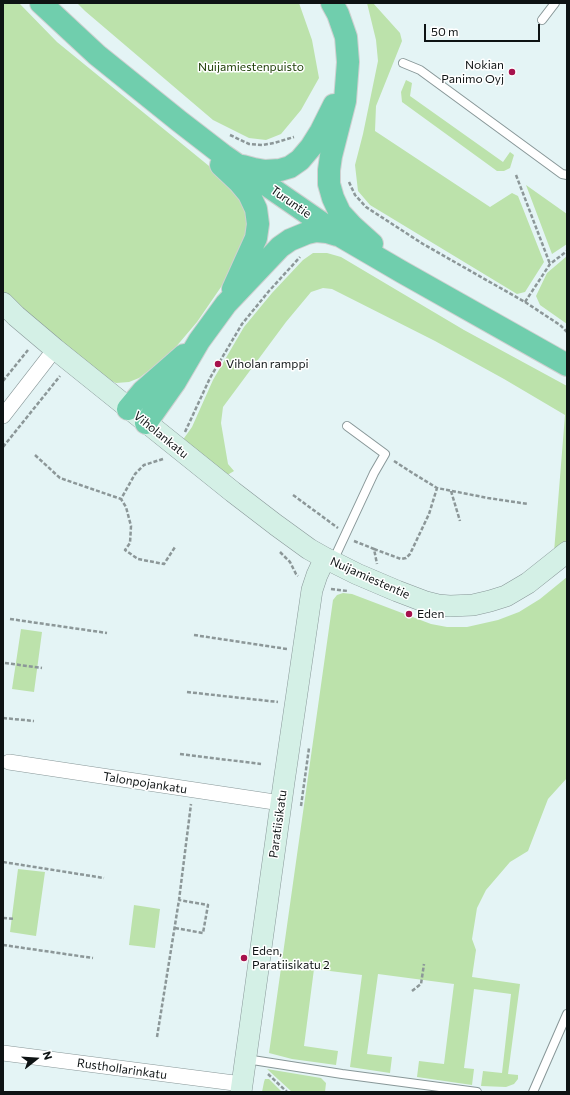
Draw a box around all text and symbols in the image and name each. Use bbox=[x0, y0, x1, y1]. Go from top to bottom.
scale bar bbox=[426, 16, 542, 42]
text: 50 m bbox=[431, 24, 459, 38]
place label: Nokian Panimo Oyj bbox=[441, 58, 504, 86]
park label: Nuijamiestenpuisto bbox=[198, 60, 304, 74]
marker: Nokian Panimo Oyj bbox=[507, 67, 517, 77]
street label: Turuntie bbox=[268, 183, 314, 221]
place label: Viholan ramppi bbox=[226, 357, 309, 371]
marker: Viholan ramppi bbox=[213, 359, 223, 369]
street label: Viholankatu bbox=[131, 409, 191, 461]
street label: Nuijamiestentie bbox=[328, 554, 412, 602]
place label: Eden bbox=[417, 607, 444, 621]
marker: Eden bbox=[404, 609, 414, 619]
street label: Talonpojankatu bbox=[102, 769, 188, 797]
street label: Paratiisikatu bbox=[266, 789, 290, 859]
place label: Eden, Paratiisikatu 2 bbox=[252, 944, 330, 972]
marker: Eden, Paratiisikatu 2 bbox=[239, 953, 249, 963]
north arrow bbox=[16, 1039, 56, 1079]
text: N bbox=[41, 1049, 55, 1061]
street label: Rusthollarinkatu bbox=[76, 1056, 168, 1082]

